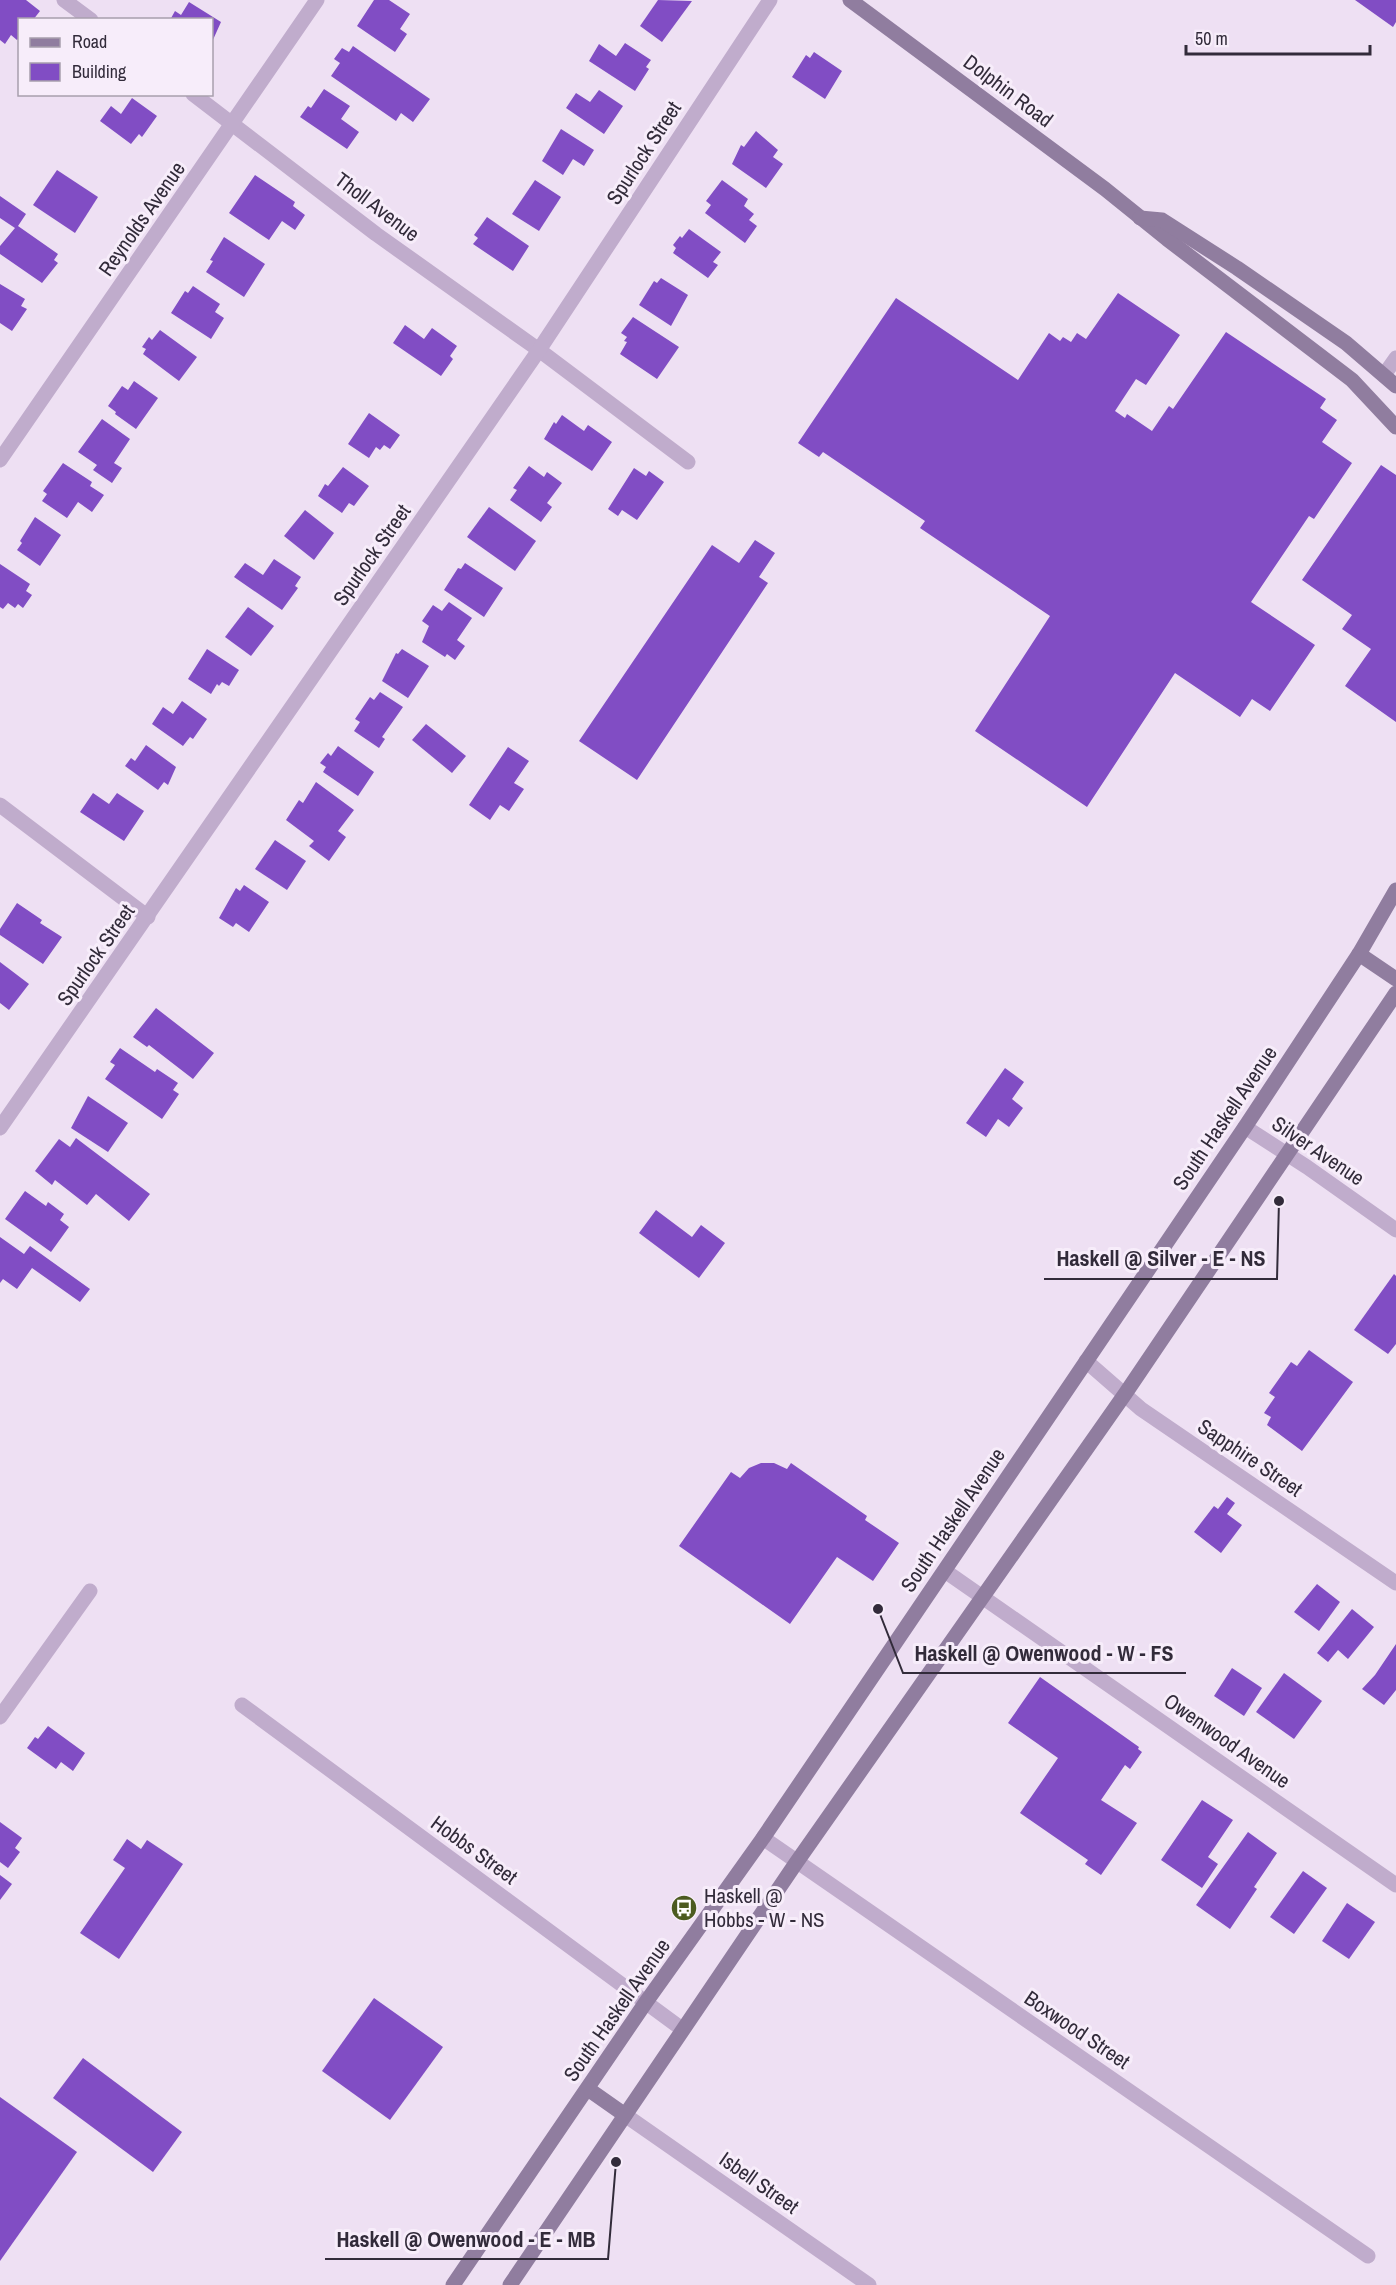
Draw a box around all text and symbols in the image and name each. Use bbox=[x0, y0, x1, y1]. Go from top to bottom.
legend bbox=[18, 18, 213, 96]
scale bar bbox=[1186, 18, 1370, 56]
text: 50 m bbox=[1195, 26, 1228, 51]
text: Road bbox=[72, 29, 107, 54]
street label: Dolphin Road bbox=[958, 47, 1059, 134]
text: Building bbox=[72, 59, 127, 84]
street label: Spurlock Street bbox=[599, 95, 688, 210]
street label: Reynolds Avenue bbox=[91, 156, 192, 282]
street label: Tholl Avenue bbox=[329, 165, 426, 248]
street label: Spurlock Street bbox=[326, 498, 417, 611]
street label: Spurlock Street bbox=[50, 898, 141, 1011]
street label: South Haskell Avenue bbox=[1166, 1040, 1284, 1196]
street label: Silver Avenue bbox=[1266, 1109, 1370, 1192]
callout: Haskell @ Silver - E - NS bbox=[1044, 1239, 1277, 1279]
text: Haskell @ Silver - E - NS bbox=[1056, 1243, 1266, 1273]
street label: Sapphire Street bbox=[1192, 1412, 1309, 1503]
street label: South Haskell Avenue bbox=[894, 1442, 1012, 1598]
callout: Haskell @ Owenwood - W - FS bbox=[903, 1633, 1186, 1673]
text: Haskell @ Owenwood - W - FS bbox=[914, 1638, 1174, 1668]
street label: Owenwood Avenue bbox=[1158, 1686, 1296, 1795]
street label: Hobbs Street bbox=[425, 1808, 524, 1891]
place label: Haskell @ Hobbs - W - NS bbox=[704, 1881, 825, 1934]
bus stop icon: Haskell @ Hobbs - W - NS bbox=[669, 1893, 699, 1923]
street label: South Haskell Avenue bbox=[556, 1933, 677, 2087]
street label: Boxwood Street bbox=[1019, 1984, 1136, 2076]
street label: Isbell Street bbox=[714, 2145, 805, 2221]
callout: Haskell @ Owenwood - E - MB bbox=[325, 2219, 608, 2259]
text: Haskell @ Owenwood - E - MB bbox=[336, 2224, 596, 2254]

